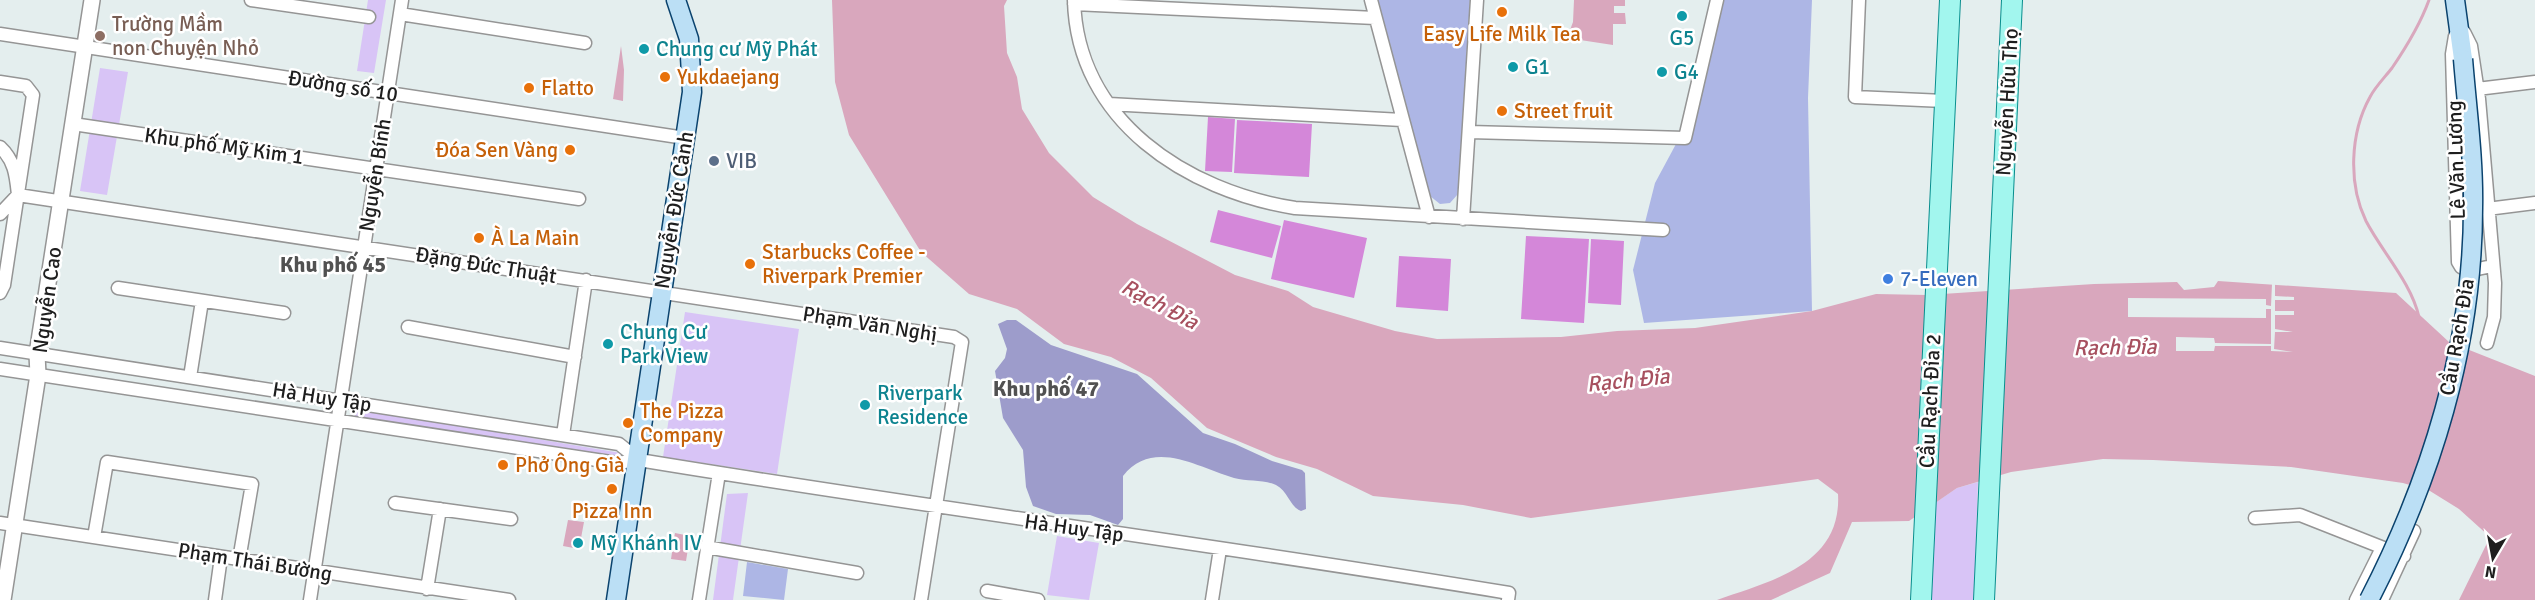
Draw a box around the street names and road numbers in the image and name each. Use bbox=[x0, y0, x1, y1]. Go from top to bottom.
street label: Nguyễn Hữu Thọ bbox=[1990, 28, 2024, 176]
street label: Đường số 10 bbox=[286, 64, 400, 108]
street label: Lê Văn Lương bbox=[2441, 100, 2471, 220]
street label: Nguyễn Bính bbox=[353, 117, 397, 233]
street label: Khu phố Mỹ Kim 1 bbox=[143, 122, 305, 170]
street label: Nguyễn Đức Cảnh bbox=[649, 129, 699, 291]
street label: Đặng Đức Thuật bbox=[414, 241, 558, 289]
street label: Nguyễn Cao bbox=[27, 245, 67, 355]
street label: Cầu Rạch Đỉa bbox=[2434, 276, 2480, 398]
street label: Phạm Văn Nghị bbox=[801, 301, 939, 347]
street label: Cầu Rạch Đỉa 2 bbox=[1913, 333, 1947, 469]
street label: Hà Huy Tập bbox=[271, 376, 373, 418]
street label: Hà Huy Tập bbox=[1023, 508, 1125, 548]
street label: Phạm Thái Bường bbox=[176, 537, 334, 587]

